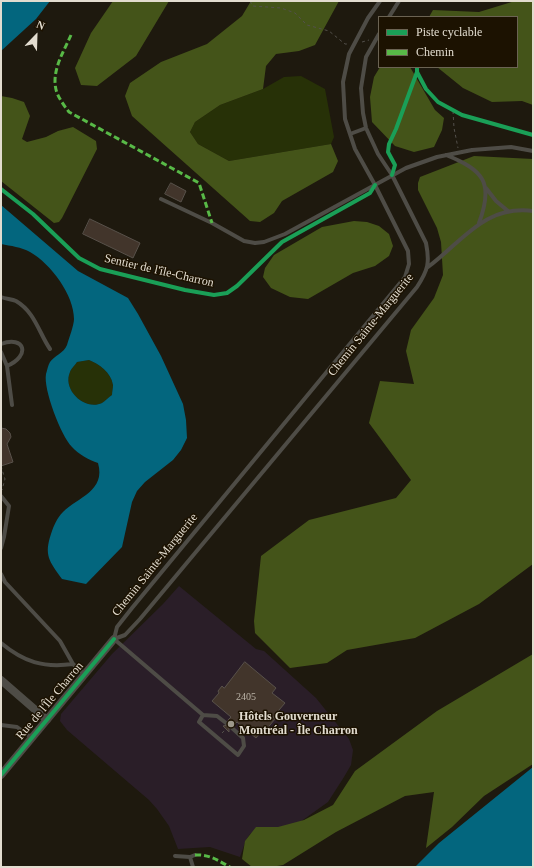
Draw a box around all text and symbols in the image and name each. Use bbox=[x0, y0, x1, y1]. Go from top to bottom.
north arrow bbox=[16, 16, 56, 56]
legend bbox=[378, 16, 518, 68]
text: N bbox=[35, 18, 47, 32]
text: Piste cyclable bbox=[416, 25, 482, 39]
text: Chemin bbox=[416, 45, 454, 59]
street label: Sentier de l'île-Charron bbox=[103, 251, 215, 291]
street label: Chemin Sainte-Marguerite bbox=[325, 271, 417, 379]
street label: Chemin Sainte-Marguerite bbox=[109, 511, 201, 619]
street label: Rue de l'Île Charron bbox=[13, 659, 87, 743]
house number: 2405 bbox=[236, 691, 256, 703]
place label: Hôtels Gouverneur Montréal - Île Charron bbox=[239, 710, 358, 738]
marker: Hôtels Gouverneur Montréal - Île Charron bbox=[226, 719, 236, 729]

